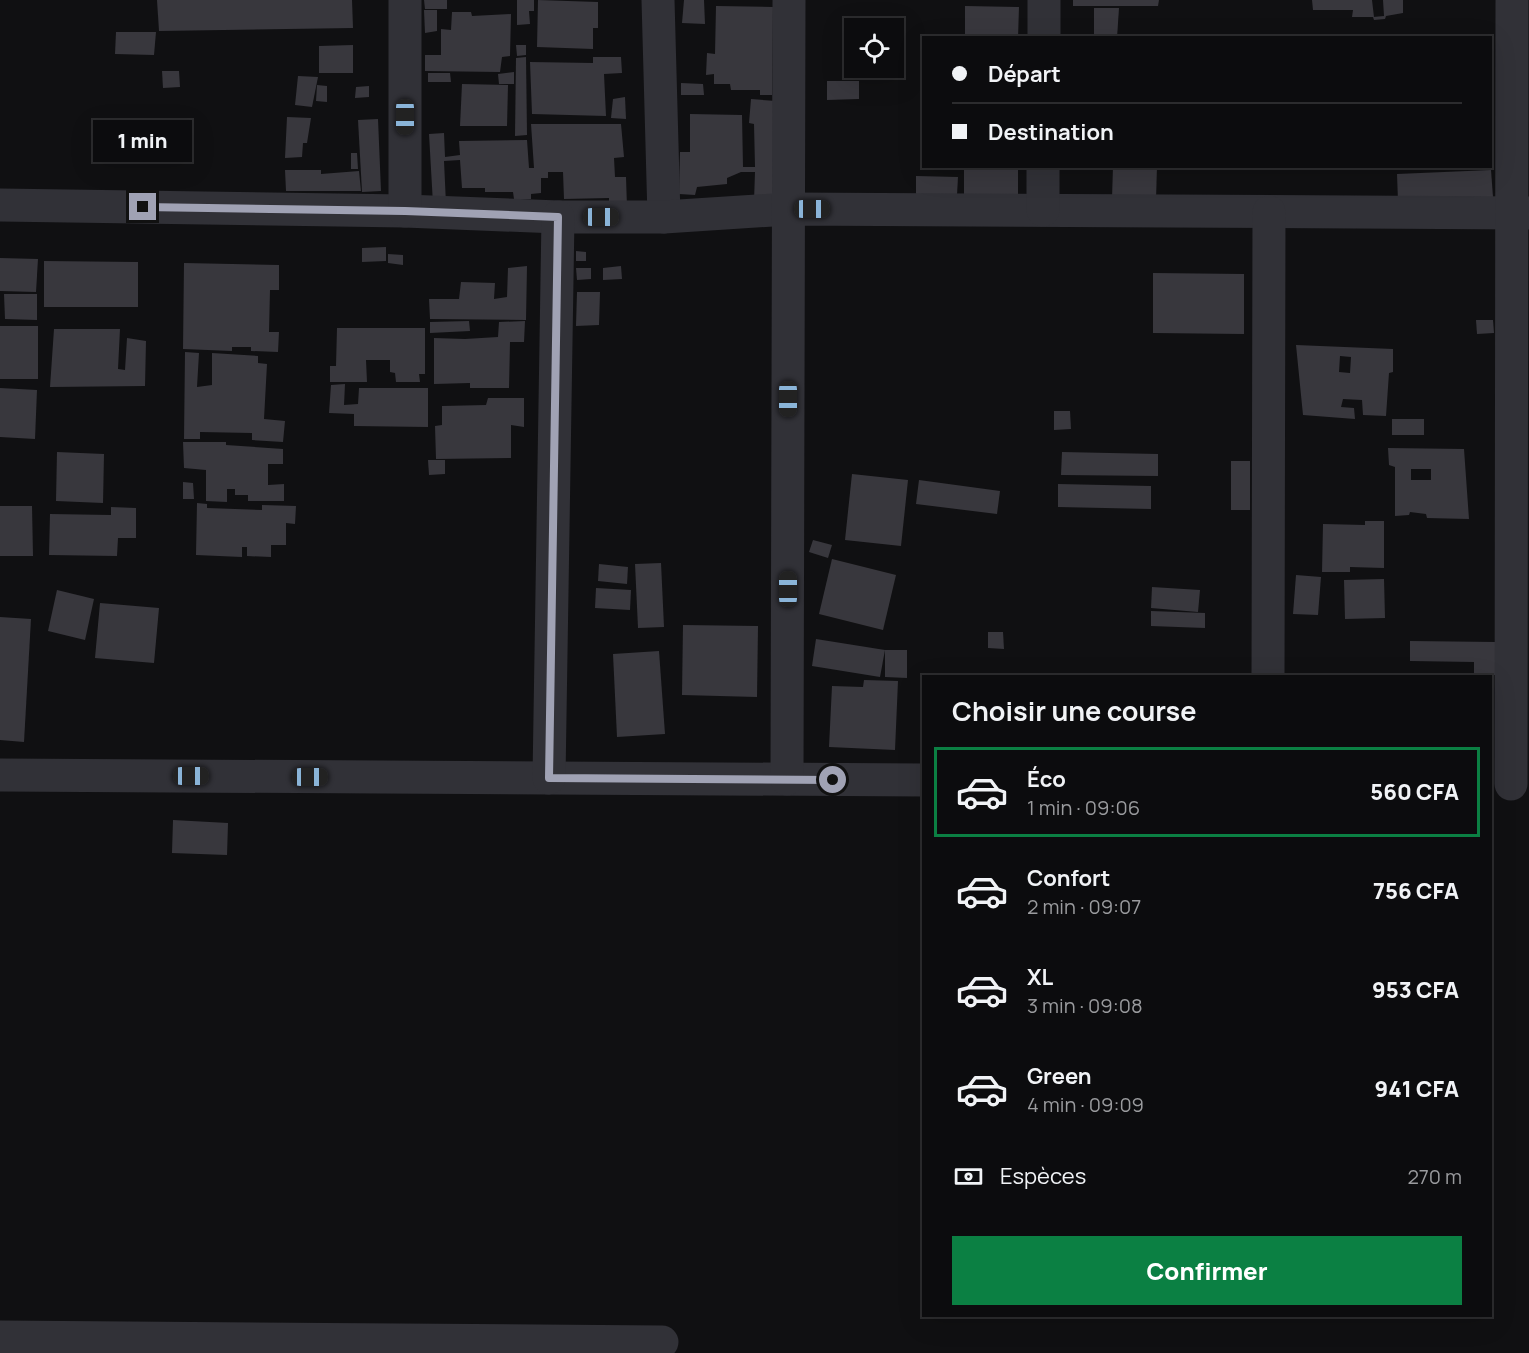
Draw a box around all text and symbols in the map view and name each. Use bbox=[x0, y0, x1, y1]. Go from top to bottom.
map controls bbox=[844, 18, 904, 78]
button: locate bbox=[844, 18, 904, 78]
text: Départ bbox=[988, 59, 1061, 89]
car bbox=[396, 99, 414, 135]
text: Destination bbox=[988, 117, 1114, 147]
callout: 1 min bbox=[94, 120, 192, 162]
text: 1 min bbox=[117, 127, 168, 154]
route end bbox=[129, 193, 156, 220]
car bbox=[794, 200, 830, 218]
car bbox=[583, 208, 619, 226]
car bbox=[779, 381, 797, 417]
car bbox=[779, 571, 797, 607]
text: Choisir une course bbox=[952, 692, 1196, 729]
text: Éco bbox=[1027, 764, 1066, 794]
icon: car bbox=[955, 765, 1009, 819]
route start bbox=[819, 766, 846, 793]
car bbox=[173, 767, 209, 785]
car bbox=[292, 768, 328, 786]
text: 560 CFA bbox=[1370, 777, 1459, 807]
text: 1 min · 09:06 bbox=[1027, 794, 1140, 821]
text: Confort bbox=[1027, 863, 1110, 893]
icon: car bbox=[955, 864, 1009, 918]
text: 756 CFA bbox=[1373, 876, 1459, 906]
text: 2 min · 09:07 bbox=[1027, 893, 1141, 920]
text: XL bbox=[1027, 962, 1053, 992]
icon: car bbox=[955, 963, 1009, 1017]
text: 953 CFA bbox=[1372, 975, 1459, 1005]
text: 3 min · 09:08 bbox=[1027, 992, 1143, 1019]
text: Green bbox=[1027, 1061, 1092, 1091]
icon: car bbox=[955, 1062, 1009, 1116]
text: 941 CFA bbox=[1375, 1074, 1459, 1104]
text: 4 min · 09:09 bbox=[1027, 1091, 1144, 1118]
icon: cash bbox=[952, 1160, 985, 1193]
text: Espèces bbox=[1000, 1161, 1086, 1191]
text: 270 m bbox=[1407, 1163, 1462, 1190]
button: Confirmer bbox=[952, 1236, 1462, 1305]

